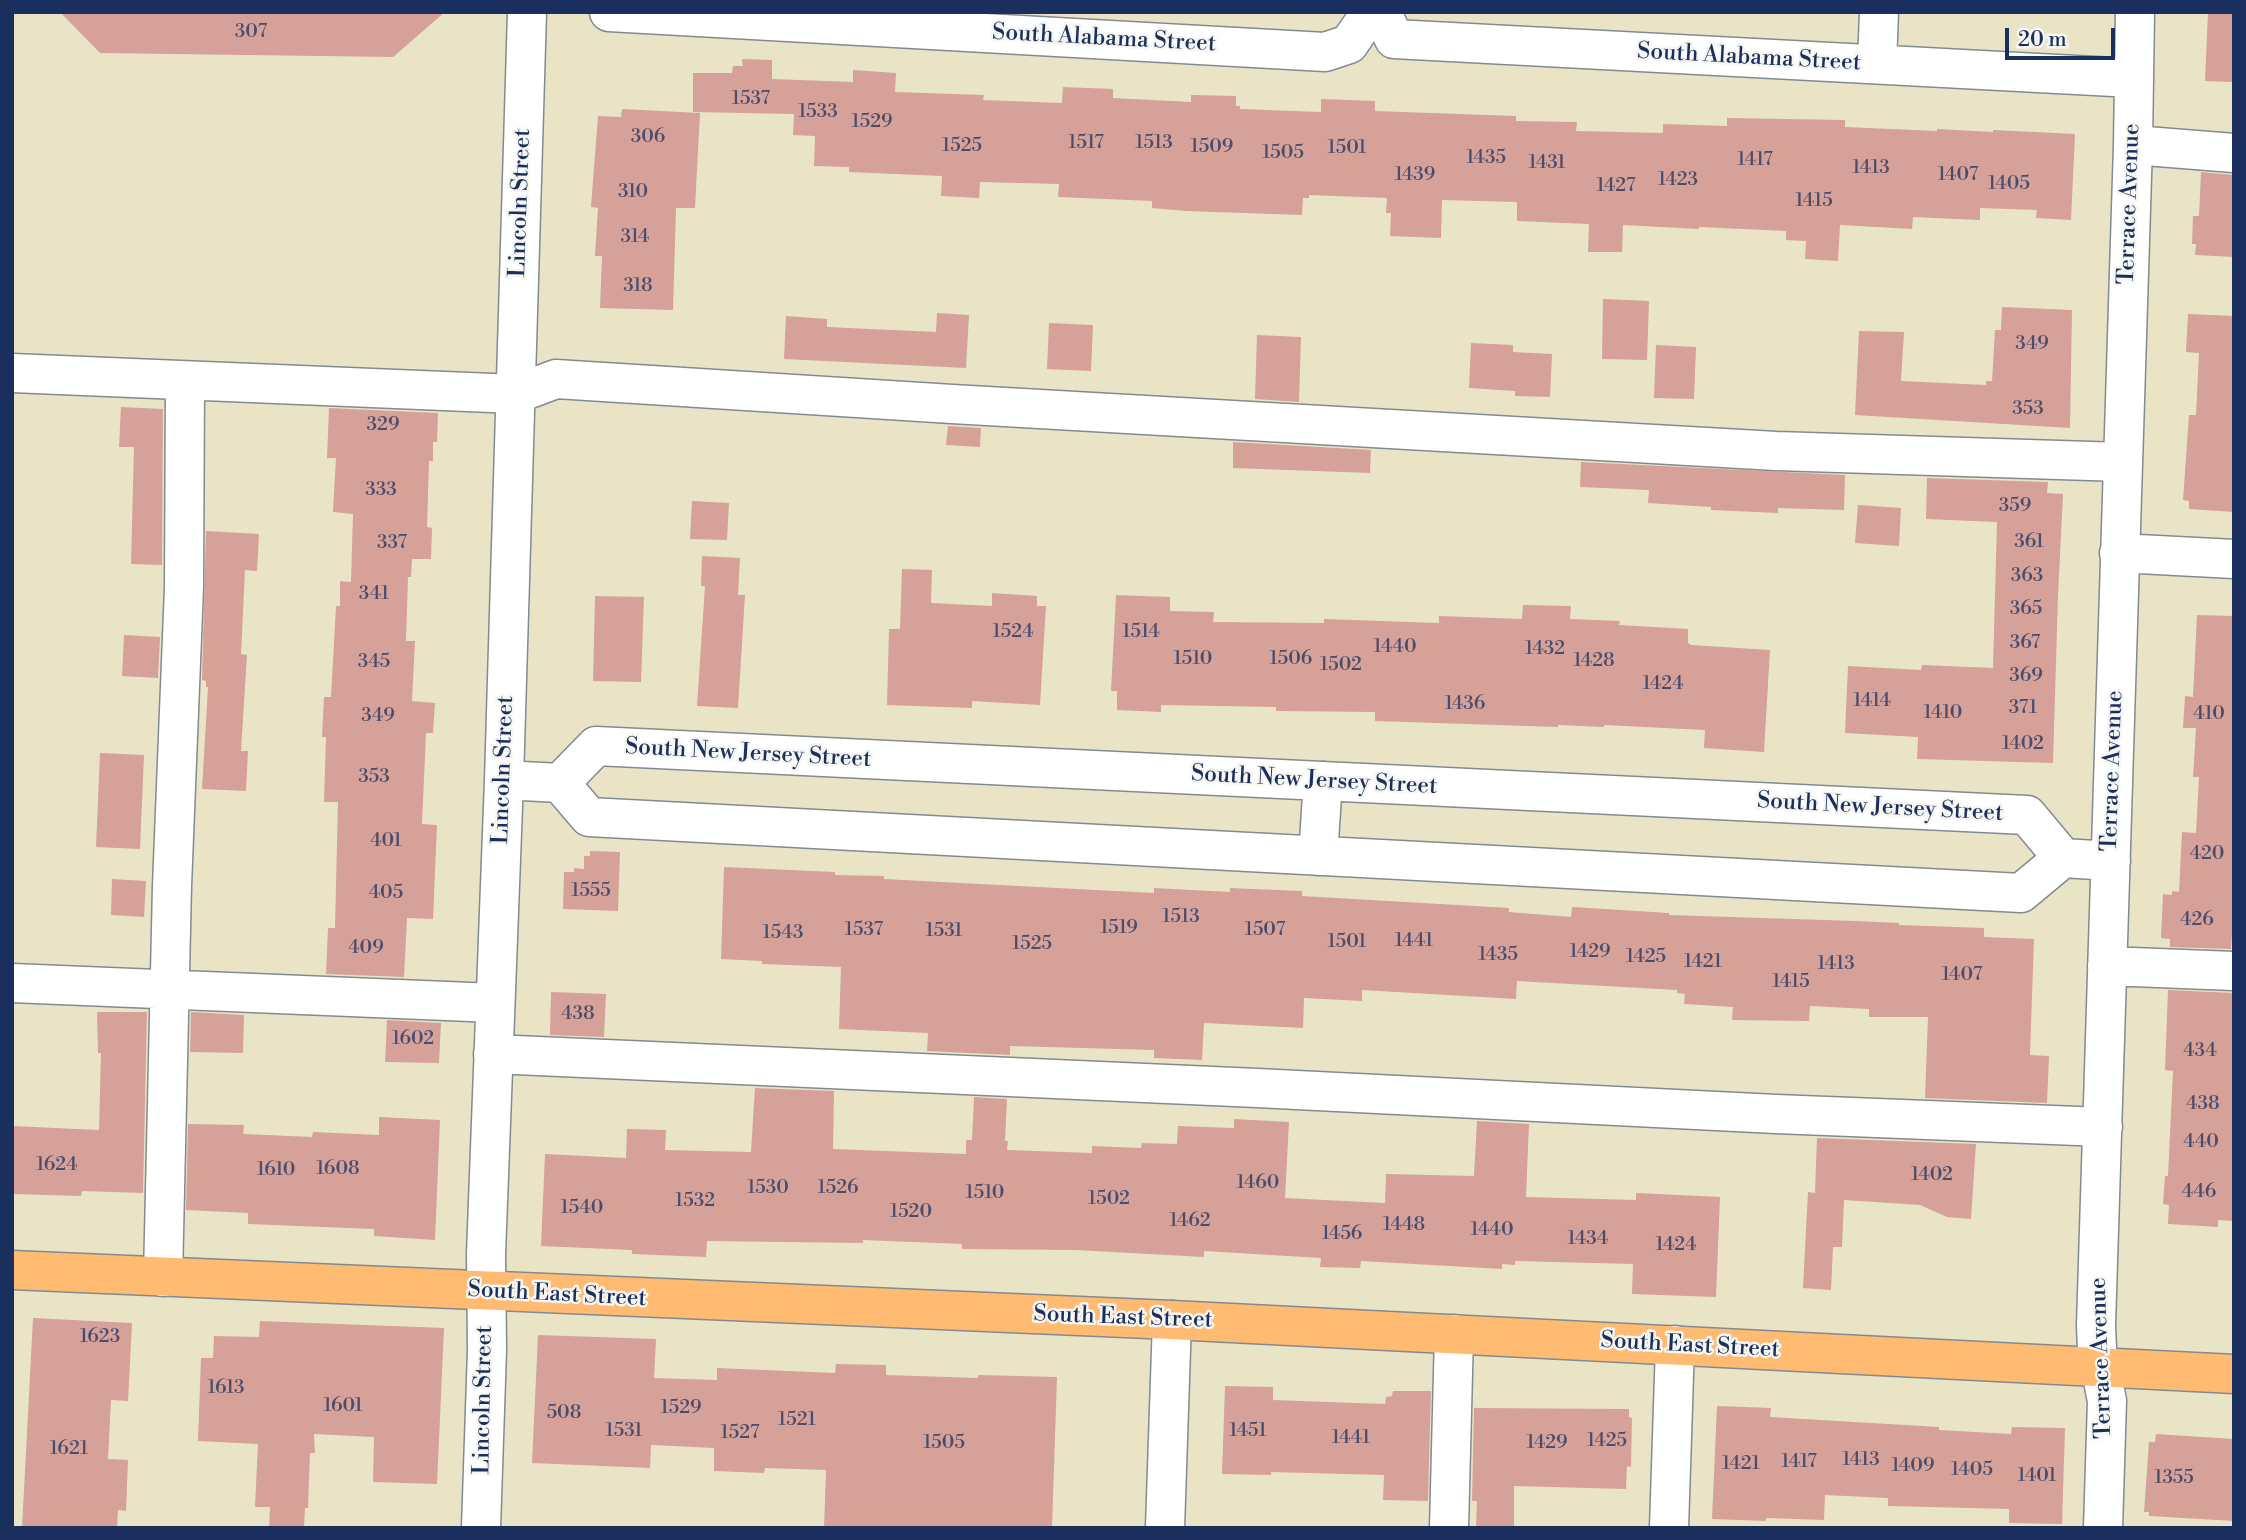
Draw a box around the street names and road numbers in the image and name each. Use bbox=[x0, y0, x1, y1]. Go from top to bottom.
street label: South Alabama Street bbox=[991, 19, 1217, 59]
street label: South Alabama Street bbox=[1636, 38, 1862, 78]
street label: Terrace Avenue bbox=[2113, 123, 2147, 285]
street label: Lincoln Street bbox=[505, 128, 537, 278]
street label: Terrace Avenue bbox=[2096, 690, 2130, 852]
street label: Lincoln Street bbox=[488, 695, 520, 845]
street label: South New Jersey Street bbox=[624, 734, 872, 774]
street label: South New Jersey Street bbox=[1190, 761, 1438, 801]
street label: South New Jersey Street bbox=[1756, 788, 2004, 828]
street label: South East Street bbox=[467, 1277, 647, 1313]
street label: Terrace Avenue bbox=[2085, 1277, 2119, 1439]
street label: South East Street bbox=[1033, 1301, 1213, 1335]
street label: Lincoln Street bbox=[469, 1325, 499, 1475]
street label: South East Street bbox=[1600, 1328, 1780, 1364]

